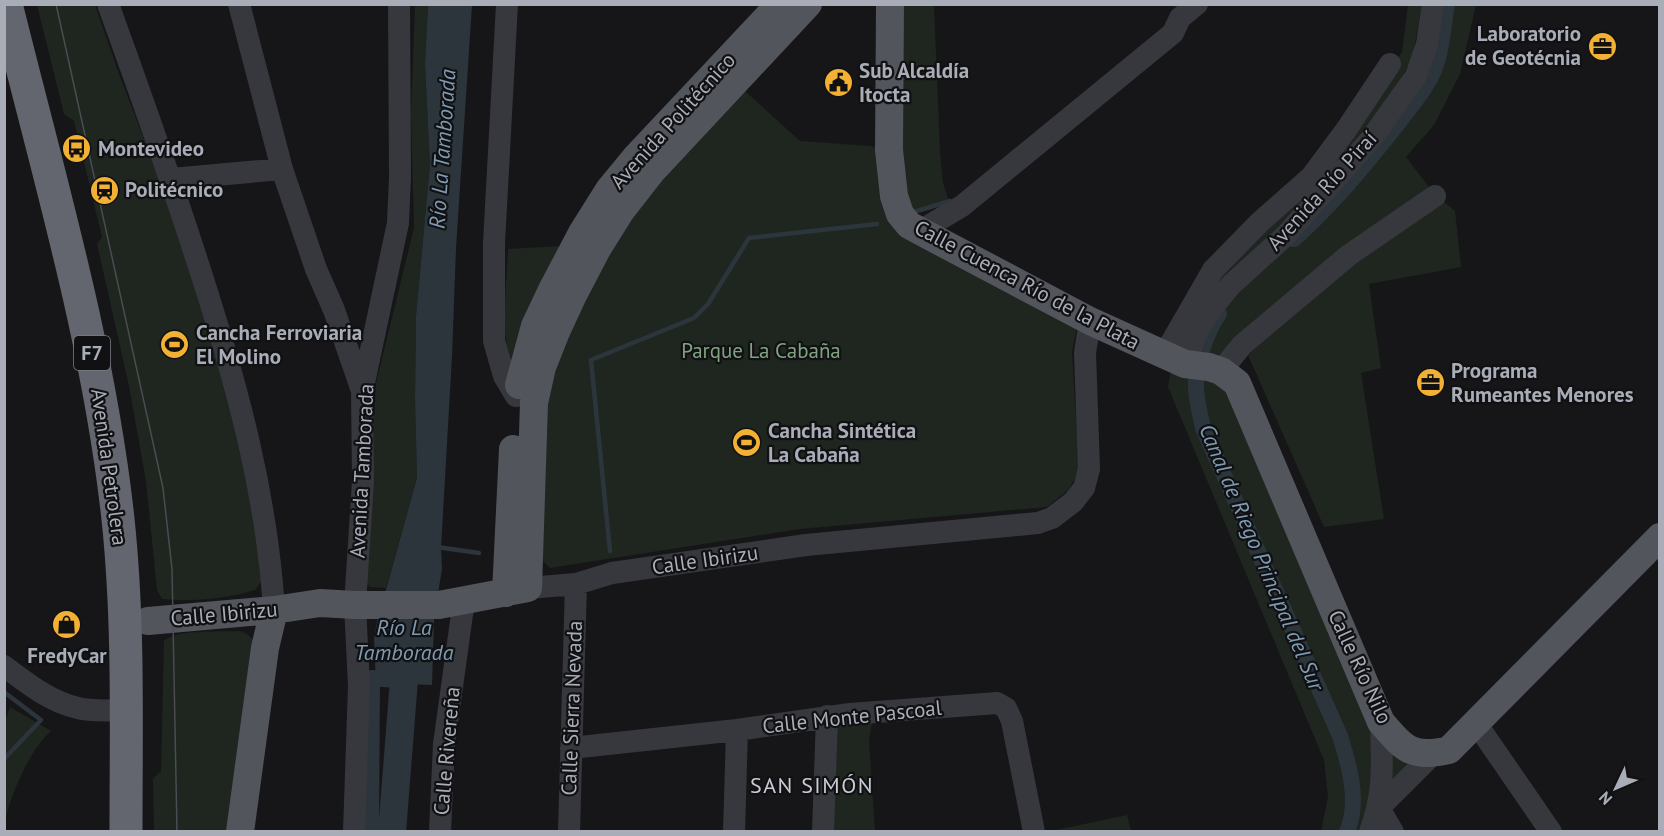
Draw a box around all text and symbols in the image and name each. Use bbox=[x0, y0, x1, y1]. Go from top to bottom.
place label: Laboratorio de Geotécnia bbox=[1465, 20, 1581, 71]
office icon: Laboratorio de Geotécnia bbox=[1586, 30, 1618, 62]
street label: Avenida Politécnico bbox=[604, 47, 741, 195]
place label: Sub Alcaldía Itocta bbox=[859, 57, 969, 108]
public building icon: Sub Alcaldía Itocta bbox=[822, 67, 854, 99]
water label: Río La Tamborada bbox=[422, 68, 462, 230]
street label: Avenida Río Piraí bbox=[1261, 125, 1383, 256]
bus stop icon: Montevideo bbox=[61, 133, 93, 165]
place label: Montevideo bbox=[98, 135, 204, 162]
station icon: Politécnico bbox=[88, 174, 120, 206]
place label: Politécnico bbox=[125, 176, 223, 203]
street label: Calle Cuenca Río de la Plata bbox=[910, 214, 1145, 356]
place label: Cancha Ferroviaria El Molino bbox=[196, 319, 362, 370]
sports icon: Cancha Ferroviaria El Molino bbox=[159, 329, 191, 361]
road number: F7 bbox=[74, 336, 110, 370]
park label: Parque La Cabaña bbox=[681, 337, 841, 364]
place label: Programa Rumeantes Menores bbox=[1451, 357, 1634, 408]
office icon: Programa Rumeantes Menores bbox=[1414, 367, 1446, 399]
street label: Avenida Tamborada bbox=[343, 383, 380, 559]
street label: Avenida Petrolera bbox=[85, 387, 134, 547]
place label: Cancha Sintética La Cabaña bbox=[768, 417, 916, 468]
water label: Canal de Riego Principal del Sur bbox=[1193, 420, 1332, 696]
sports icon: Cancha Sintética La Cabaña bbox=[731, 427, 763, 459]
street label: Calle Ibirizu bbox=[650, 539, 760, 580]
street label: Calle Ibirizu bbox=[169, 595, 279, 632]
street label: Calle Río Nilo bbox=[1322, 606, 1399, 728]
shop icon: FredyCar bbox=[51, 609, 83, 641]
water label: Río La Tamborada bbox=[354, 613, 454, 666]
street label: Calle Sierra Nevada bbox=[555, 620, 588, 796]
place label: FredyCar bbox=[27, 642, 107, 669]
street label: Calle Rivereña bbox=[427, 686, 466, 816]
street label: Calle Monte Pascoal bbox=[761, 694, 943, 739]
north arrow bbox=[1586, 758, 1646, 818]
district label: SAN SIMÓN bbox=[750, 771, 874, 799]
text: N bbox=[1594, 788, 1616, 809]

